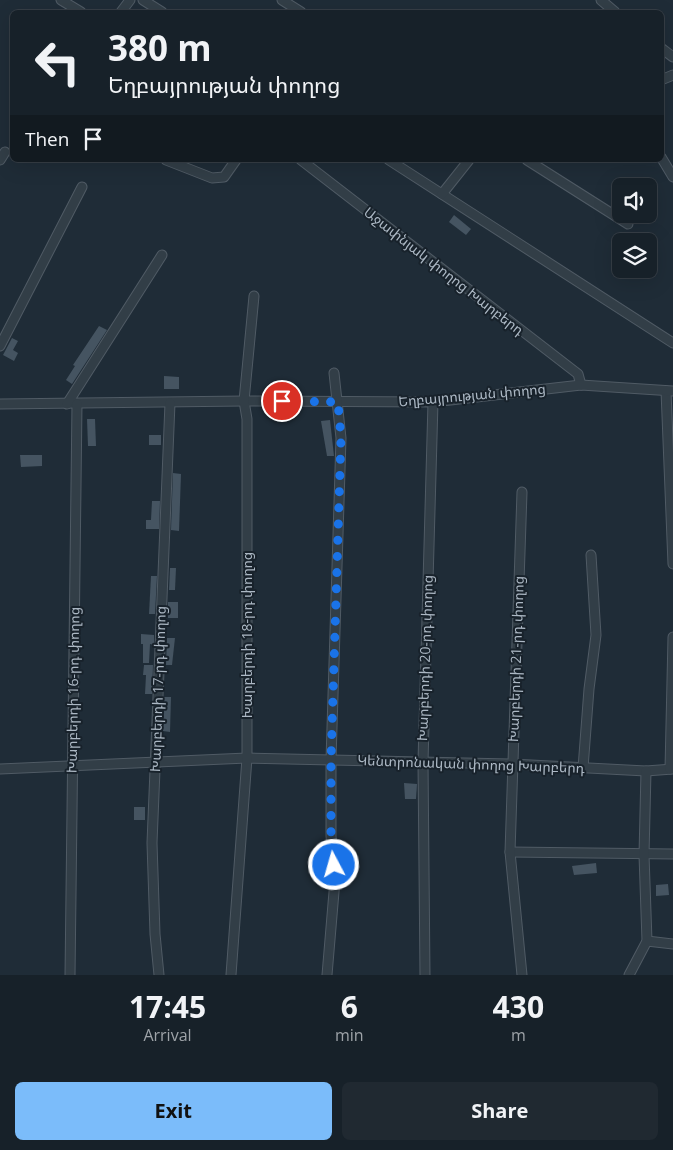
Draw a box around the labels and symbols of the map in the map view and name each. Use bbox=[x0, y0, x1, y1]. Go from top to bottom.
street label: Աջափնյակ փողոց Խարբերդ bbox=[360, 202, 528, 339]
street label: Եղբայրության փողոց bbox=[397, 379, 546, 410]
pin bbox=[261, 380, 303, 422]
street label: Խարբերդի 18-րդ փողոց bbox=[237, 552, 256, 718]
street label: Խարբերդի 20-րդ փողոց bbox=[412, 574, 437, 741]
street label: Խարբերդի 21-րդ փողոց bbox=[503, 575, 528, 742]
street label: Խարբերդի 17-րդ փողոց bbox=[145, 605, 170, 772]
street label: Խարբերդի 16-րդ փողոց bbox=[62, 607, 83, 773]
street label: Կենտրոնական փողոց Խարբերդ bbox=[357, 750, 585, 777]
position arrow bbox=[307, 838, 359, 890]

